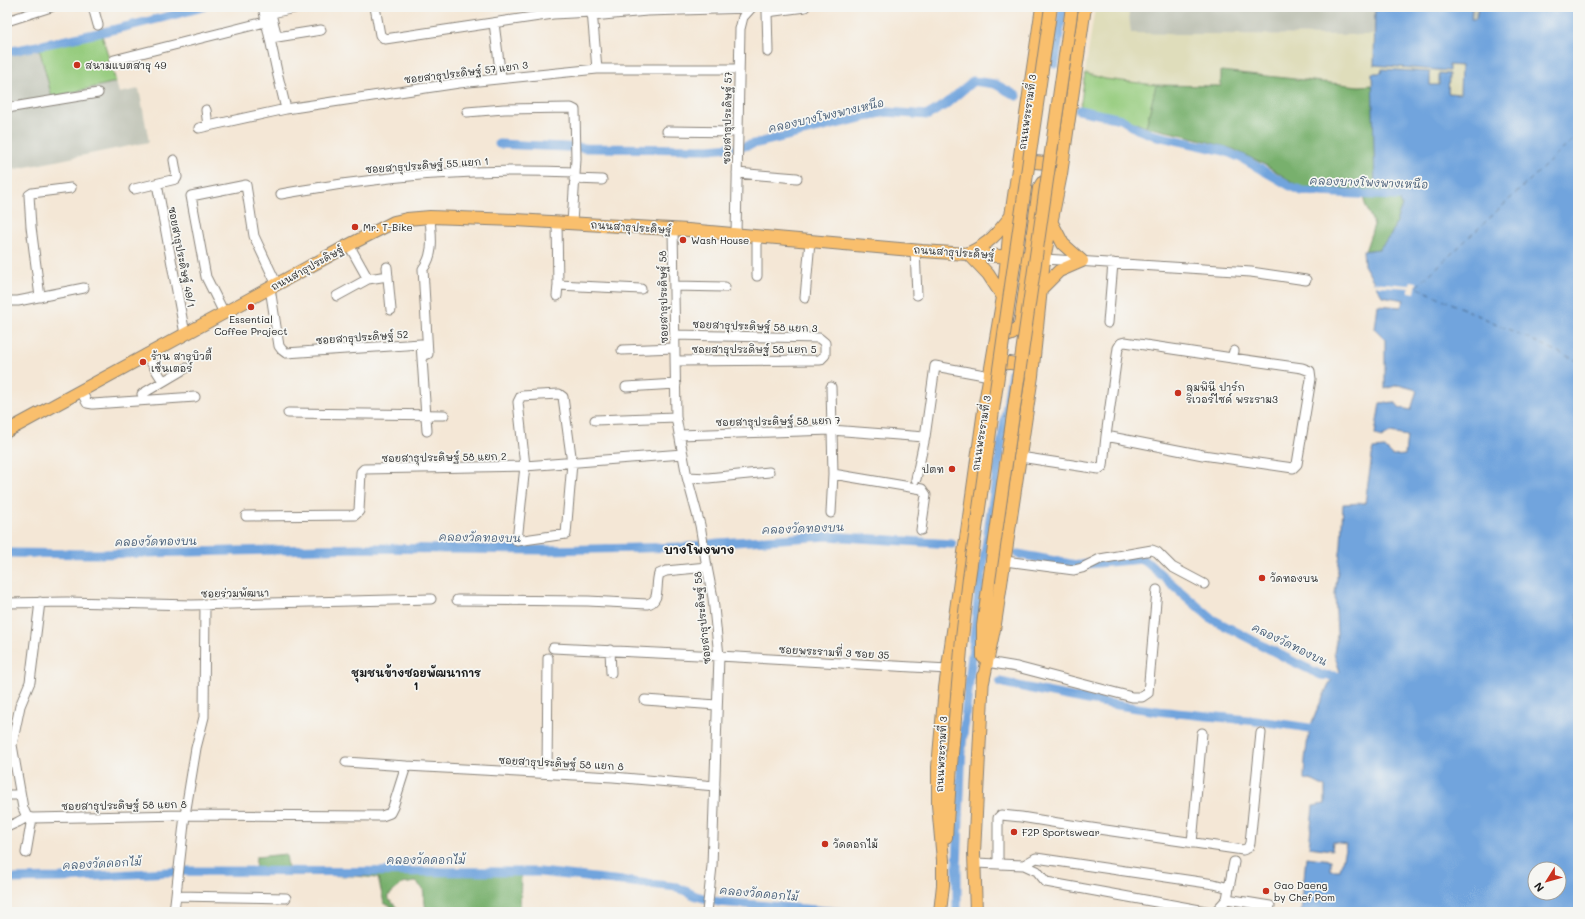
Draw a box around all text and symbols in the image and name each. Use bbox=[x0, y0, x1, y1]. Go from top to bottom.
street label: ซอยสาธุประดิษฐ์ 57 แยก 3 bbox=[403, 57, 529, 88]
place label: สนามแบตสาธุ 49 bbox=[85, 58, 166, 73]
marker: สนามแบตสาธุ 49 bbox=[72, 60, 82, 70]
street label: ซอยสาธุประดิษฐ์ 57 bbox=[719, 71, 736, 164]
street label: ถนนพระรามที่ 3 bbox=[1014, 73, 1039, 151]
water label: คลองบางโพงพางเหนือ bbox=[767, 94, 885, 136]
street label: ซอยสาธุประดิษฐ์ 55 แยก 1 bbox=[365, 154, 489, 177]
water label: คลองบางโพงพางเหนือ bbox=[1309, 172, 1429, 192]
street label: ซอยสาธุประดิษฐ์ 49/1 bbox=[164, 205, 199, 309]
street label: ถนนสาธุประดิษฐ์ bbox=[590, 217, 672, 238]
place label: Mr. T-Bike bbox=[363, 220, 413, 234]
marker: Mr. T-Bike bbox=[350, 222, 360, 232]
place label: Wash House bbox=[691, 233, 749, 247]
marker: Wash House bbox=[678, 235, 688, 245]
street label: ถนนสาธุประดิษฐ์ bbox=[268, 242, 346, 295]
street label: ถนนสาธุประดิษฐ์ bbox=[913, 242, 995, 263]
street label: ซอยสาธุประดิษฐ์ 58 bbox=[655, 250, 672, 344]
marker: Essential Coffee Project bbox=[246, 302, 256, 312]
place label: Essential Coffee Project bbox=[214, 312, 288, 338]
street label: ซอยสาธุประดิษฐ์ 58 แยก 3 bbox=[692, 317, 818, 336]
street label: ซอยสาธุประดิษฐ์ 52 bbox=[315, 327, 409, 348]
street label: ซอยสาธุประดิษฐ์ 58 แยก 5 bbox=[691, 342, 817, 357]
place label: ร้าน สาธุบิวตี้ เซ็นเตอร์ bbox=[151, 347, 212, 375]
marker: ร้าน สาธุบิวตี้ เซ็นเตอร์ bbox=[138, 357, 148, 367]
place label: ลุมพินี ปาร์ก ริเวอร์ไซด์ พระราม3 bbox=[1186, 380, 1278, 406]
marker: ลุมพินี ปาร์ก ริเวอร์ไซด์ พระราม3 bbox=[1173, 388, 1183, 398]
street label: ถนนพระรามที่ 3 bbox=[967, 394, 994, 472]
street label: ซอยสาธุประดิษฐ์ 58 แยก 7 bbox=[715, 413, 841, 430]
street label: ซอยสาธุประดิษฐ์ 58 แยก 2 bbox=[381, 449, 507, 466]
place label: ปตท bbox=[922, 462, 944, 476]
marker: ปตท bbox=[947, 464, 957, 474]
water label: คลองวัดทองบน bbox=[762, 519, 844, 537]
water label: คลองวัดทองบน bbox=[439, 528, 521, 545]
water label: คลองวัดทองบน bbox=[115, 532, 197, 549]
district label: บางโพงพาง bbox=[664, 541, 734, 557]
street label: ซอยสาธุประดิษฐ์ 58 bbox=[690, 571, 715, 665]
place label: วัดทองบน bbox=[1270, 571, 1318, 585]
marker: วัดทองบน bbox=[1257, 573, 1267, 583]
street label: ซอยร่วมพัฒนา bbox=[201, 585, 269, 601]
water label: คลองวัดทองบน bbox=[1250, 619, 1330, 669]
street label: ซอยพระรามที่ 3 ซอย 35 bbox=[778, 641, 890, 662]
district label: ชุมชนข้างซอยพัฒนาการ 1 bbox=[351, 664, 481, 693]
street label: ถนนพระรามที่ 3 bbox=[931, 716, 950, 792]
street label: ซอยสาธุประดิษฐ์ 58 แยก 8 bbox=[498, 753, 624, 774]
street label: ซอยสาธุประดิษฐ์ 58 แยก 8 bbox=[61, 797, 187, 814]
place label: F2P Sportswear bbox=[1022, 825, 1100, 839]
marker: F2P Sportswear bbox=[1009, 827, 1019, 837]
place label: วัดดอกไม้ bbox=[833, 837, 878, 851]
marker: วัดดอกไม้ bbox=[820, 839, 830, 849]
water label: คลองวัดดอกไม้ bbox=[387, 851, 466, 867]
water label: คลองวัดดอกไม้ bbox=[62, 853, 143, 873]
north arrow bbox=[1527, 861, 1567, 901]
place label: Gao Daeng by Chef Pom bbox=[1274, 878, 1335, 904]
text: N bbox=[1530, 879, 1547, 895]
water label: คลองวัดดอกไม้ bbox=[719, 882, 800, 904]
marker: Gao Daeng by Chef Pom bbox=[1261, 886, 1271, 896]

